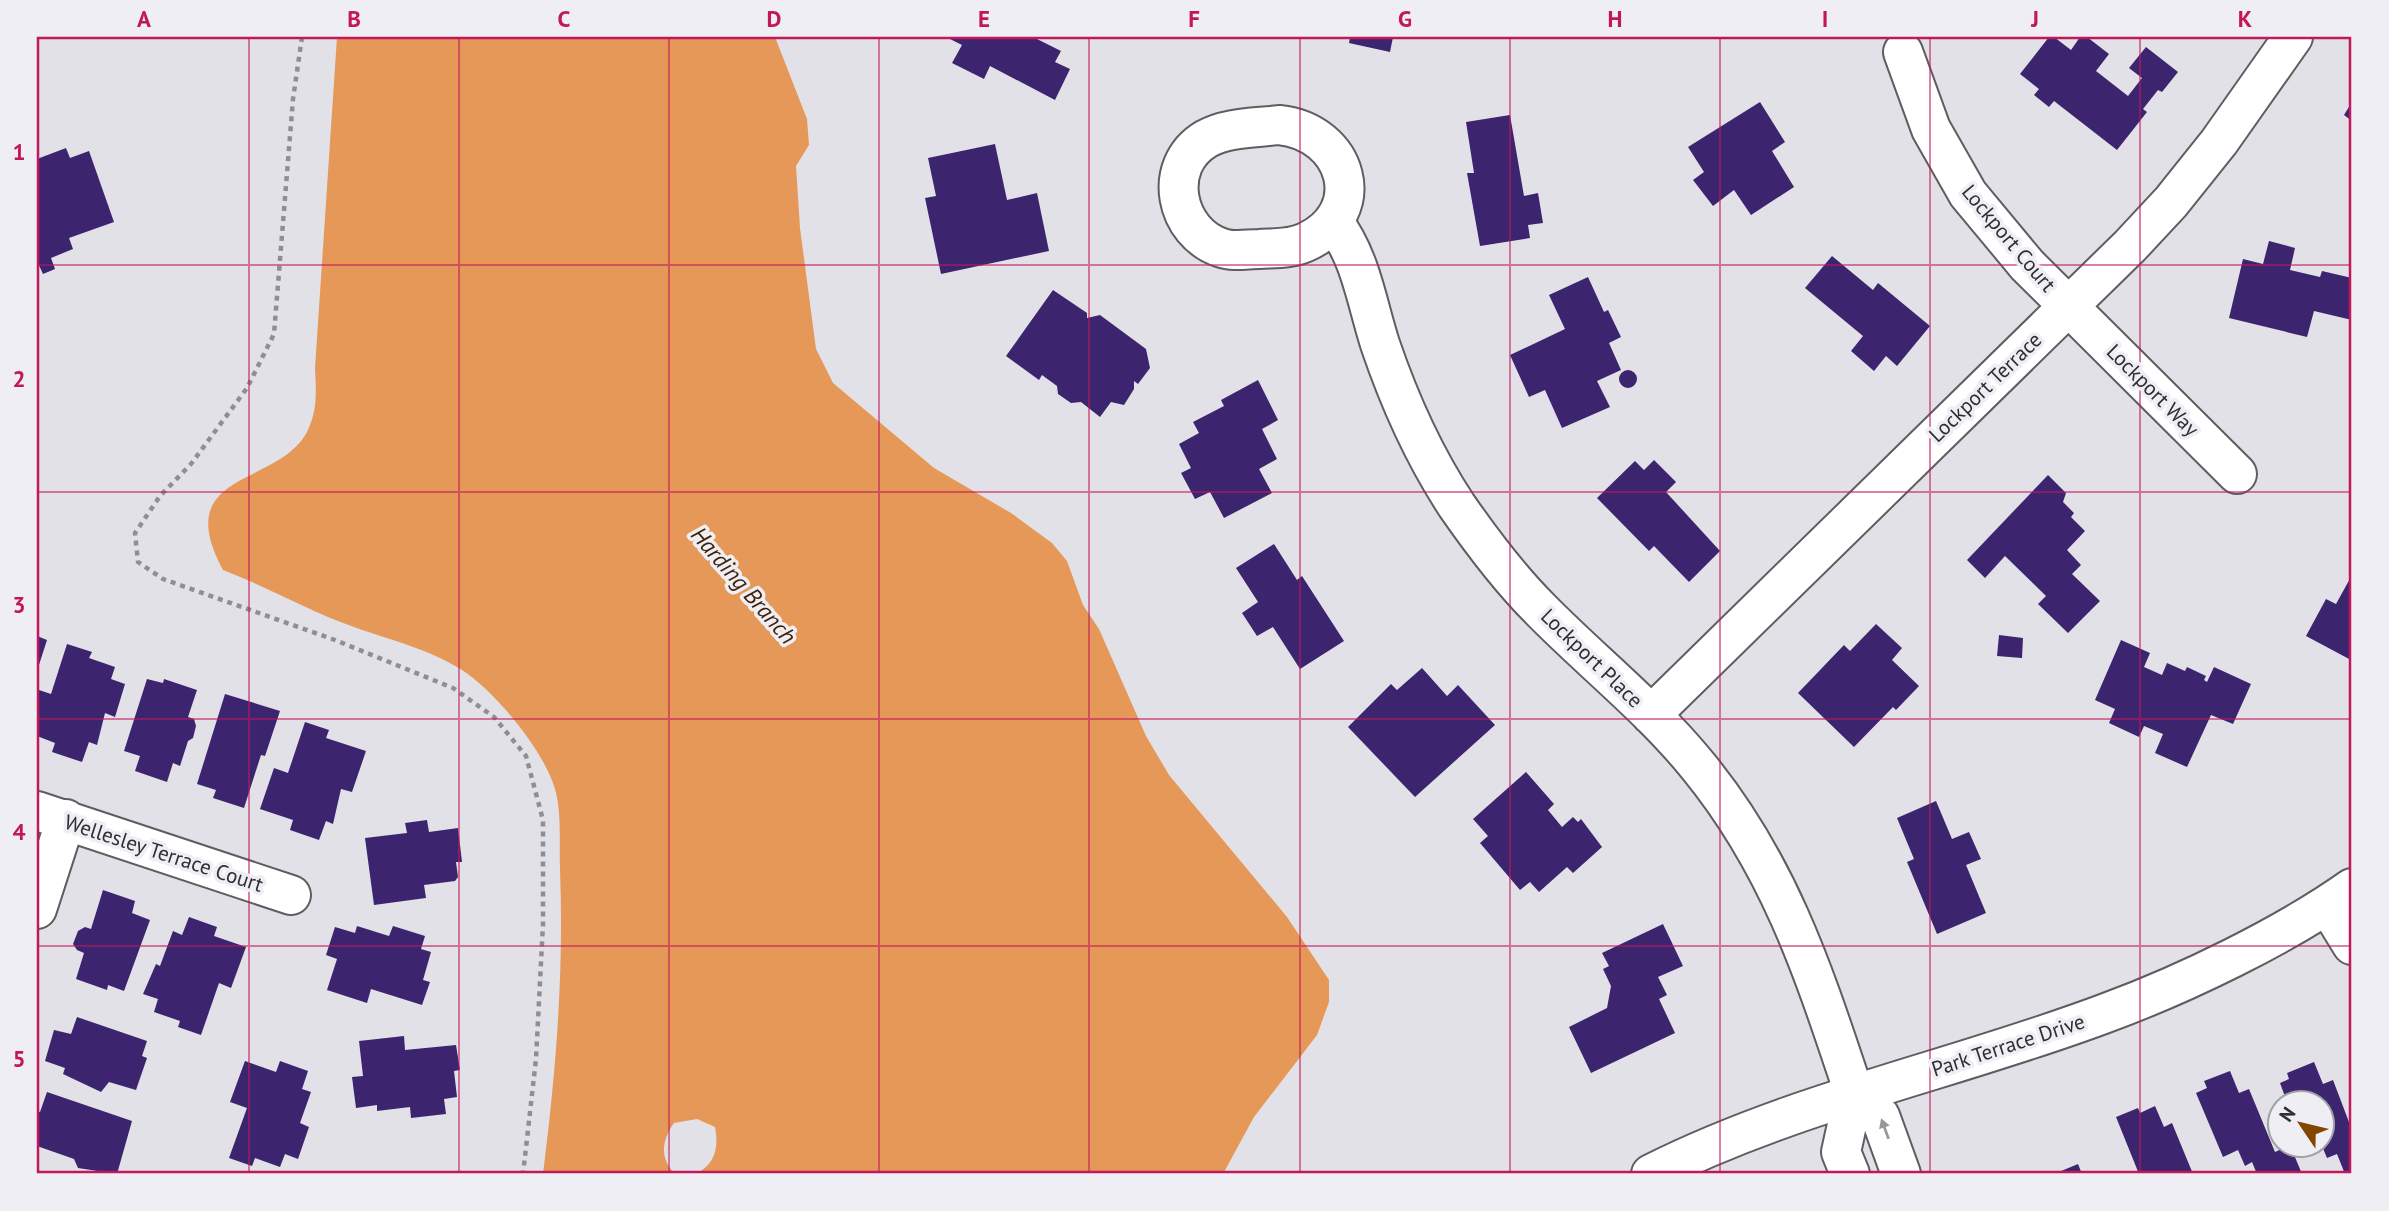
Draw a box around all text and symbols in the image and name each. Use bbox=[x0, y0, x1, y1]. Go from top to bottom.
text: A bbox=[137, 4, 151, 33]
text: B bbox=[347, 4, 361, 33]
text: C bbox=[558, 4, 571, 33]
text: D bbox=[767, 4, 781, 33]
text: E bbox=[978, 4, 990, 33]
text: F bbox=[1188, 4, 1200, 33]
text: G bbox=[1398, 4, 1412, 33]
text: H bbox=[1608, 4, 1622, 33]
text: I bbox=[1822, 4, 1828, 33]
text: J bbox=[2030, 4, 2039, 33]
text: K bbox=[2238, 4, 2252, 33]
text: 1 bbox=[12, 137, 26, 166]
street label: Lockport Court bbox=[1956, 179, 2062, 297]
street label: Lockport Terrace bbox=[1923, 326, 2047, 448]
street label: Lockport Way bbox=[2101, 338, 2205, 442]
text: 2 bbox=[12, 364, 26, 393]
water label: Harding Branch bbox=[685, 520, 803, 650]
text: 3 bbox=[12, 590, 26, 619]
street label: Lockport Place bbox=[1535, 603, 1649, 713]
street label: Wellesley Terrace Court bbox=[61, 808, 267, 898]
text: 4 bbox=[12, 817, 26, 846]
street label: Park Terrace Drive bbox=[1928, 1007, 2088, 1083]
text: 5 bbox=[12, 1044, 26, 1073]
north arrow bbox=[2266, 1088, 2336, 1158]
text: N bbox=[2274, 1102, 2300, 1126]
one-way arrow bbox=[1879, 1118, 1890, 1139]

